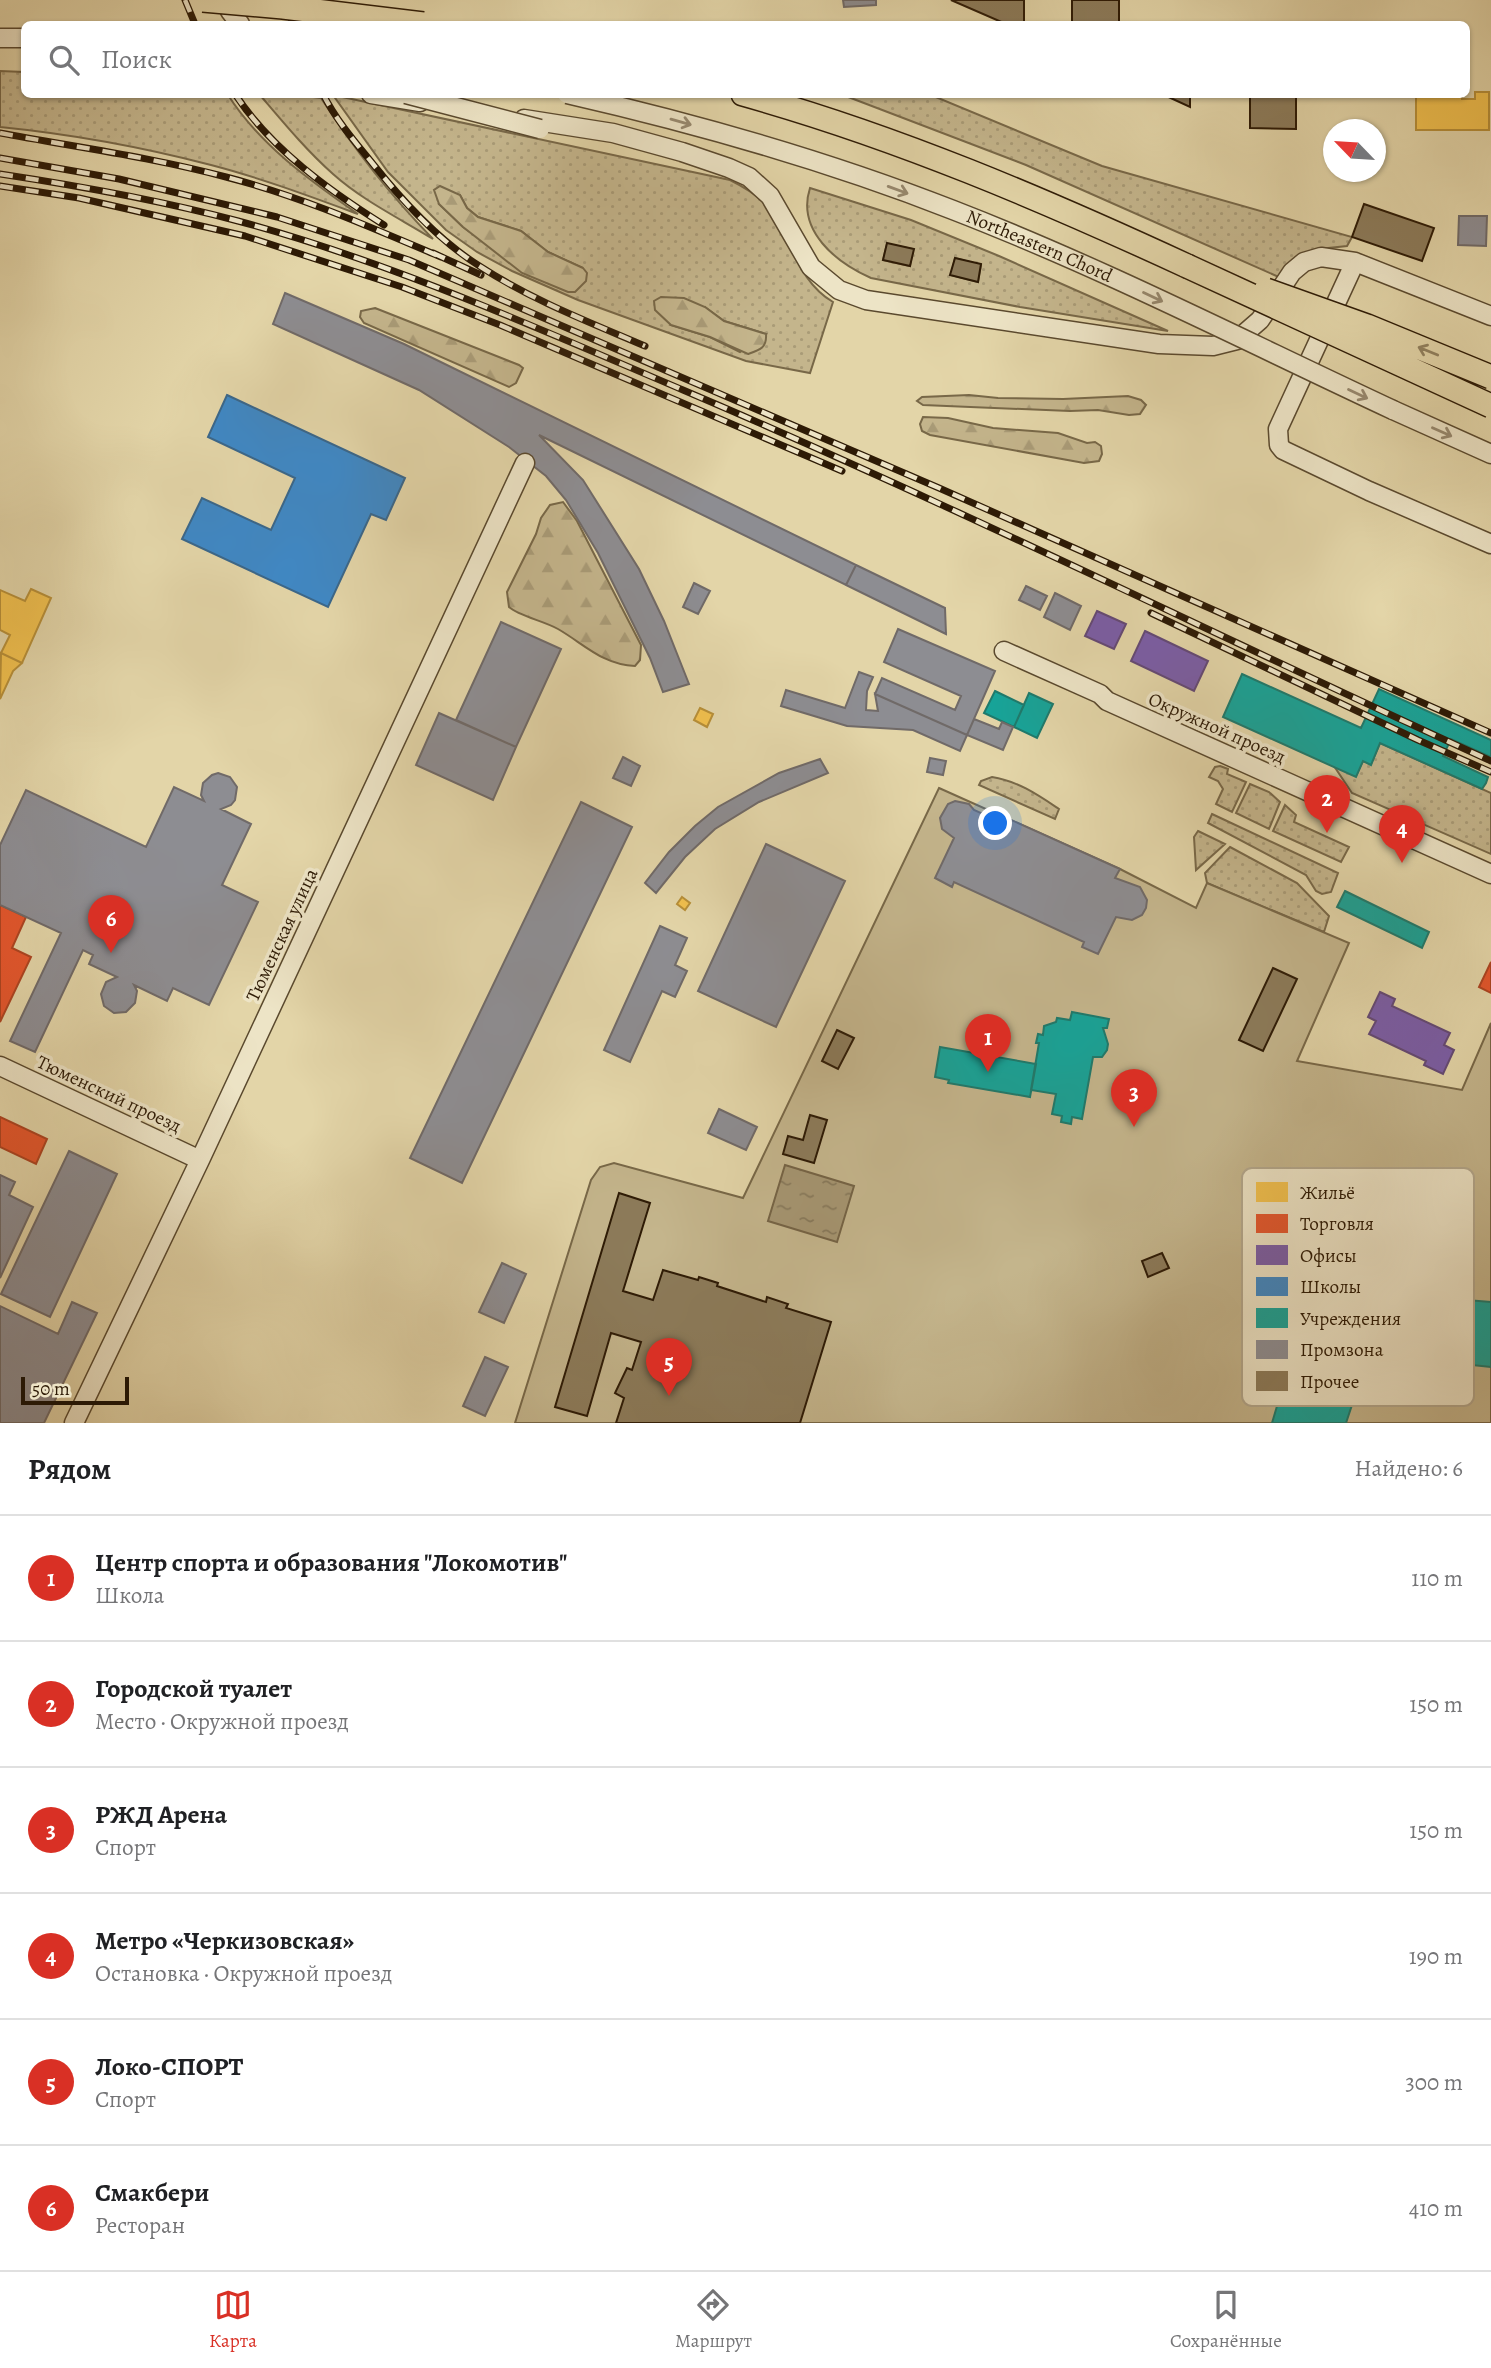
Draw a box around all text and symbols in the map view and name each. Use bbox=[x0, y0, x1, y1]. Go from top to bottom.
search box bbox=[21, 21, 1470, 98]
icon: search bbox=[45, 41, 83, 79]
text: Поиск bbox=[101, 42, 172, 77]
one-way arrow bbox=[670, 116, 692, 129]
north arrow bbox=[1323, 119, 1386, 182]
one-way arrow bbox=[886, 185, 908, 197]
street label: Northeastern Chord bbox=[962, 203, 1117, 289]
one-way arrow bbox=[1141, 291, 1163, 304]
one-way arrow bbox=[1417, 344, 1439, 357]
one-way arrow bbox=[1347, 388, 1368, 401]
one-way arrow bbox=[1431, 426, 1452, 439]
street label: Окружной проезд bbox=[1144, 686, 1290, 770]
pin: 2 bbox=[1304, 775, 1350, 833]
pin: 4 bbox=[1379, 805, 1425, 863]
your location bbox=[978, 806, 1012, 840]
street label: Тюменская улица bbox=[240, 864, 324, 1006]
pin: 6 bbox=[88, 895, 134, 953]
pin: 1 bbox=[965, 1014, 1011, 1072]
street label: Тюменский проезд bbox=[32, 1049, 186, 1139]
pin: 3 bbox=[1111, 1069, 1157, 1127]
legend bbox=[1242, 1168, 1474, 1406]
text: Жильё bbox=[1300, 1180, 1355, 1206]
text: Торговля bbox=[1300, 1211, 1374, 1237]
text: Офисы bbox=[1300, 1243, 1357, 1269]
text: Школы bbox=[1300, 1274, 1361, 1300]
text: Учреждения bbox=[1300, 1306, 1401, 1332]
text: Промзона bbox=[1300, 1337, 1384, 1363]
pin: 5 bbox=[646, 1338, 692, 1396]
text: Прочее bbox=[1300, 1369, 1360, 1395]
scale bar bbox=[21, 1374, 130, 1406]
text: 50 m bbox=[32, 1376, 70, 1402]
text: Рядом bbox=[28, 1449, 111, 1489]
text: Найдено: 6 bbox=[1355, 1453, 1463, 1484]
text: Центр спорта и образования "Локомотив" bbox=[95, 1545, 567, 1580]
text: 1 bbox=[47, 1563, 55, 1594]
text: 110 m bbox=[1411, 1563, 1463, 1594]
text: Школа bbox=[95, 1580, 164, 1611]
text: Городской туалет bbox=[95, 1671, 292, 1706]
text: 2 bbox=[45, 1689, 57, 1720]
text: 150 m bbox=[1409, 1689, 1463, 1720]
text: Место · Окружной проезд bbox=[95, 1706, 349, 1737]
text: РЖД Арена bbox=[95, 1797, 227, 1832]
text: 3 bbox=[46, 1815, 56, 1846]
text: 150 m bbox=[1409, 1815, 1463, 1846]
text: Спорт bbox=[95, 1832, 156, 1863]
text: Метро «Черкизовская» bbox=[95, 1923, 354, 1958]
text: 4 bbox=[46, 1941, 56, 1972]
text: 190 m bbox=[1409, 1941, 1463, 1972]
text: Остановка · Окружной проезд bbox=[95, 1958, 392, 1989]
text: Локо-СПОРТ bbox=[95, 2049, 243, 2084]
text: 5 bbox=[46, 2067, 56, 2098]
text: 300 m bbox=[1405, 2067, 1463, 2098]
text: Спорт bbox=[95, 2084, 156, 2115]
text: Смакбери bbox=[95, 2175, 209, 2210]
text: 6 bbox=[46, 2193, 56, 2224]
text: 410 m bbox=[1409, 2193, 1463, 2224]
text: Ресторан bbox=[95, 2210, 185, 2241]
tab: Карта bbox=[209, 2286, 257, 2354]
tab: Маршрут bbox=[675, 2286, 752, 2354]
tab: Сохранённые bbox=[1170, 2286, 1282, 2354]

